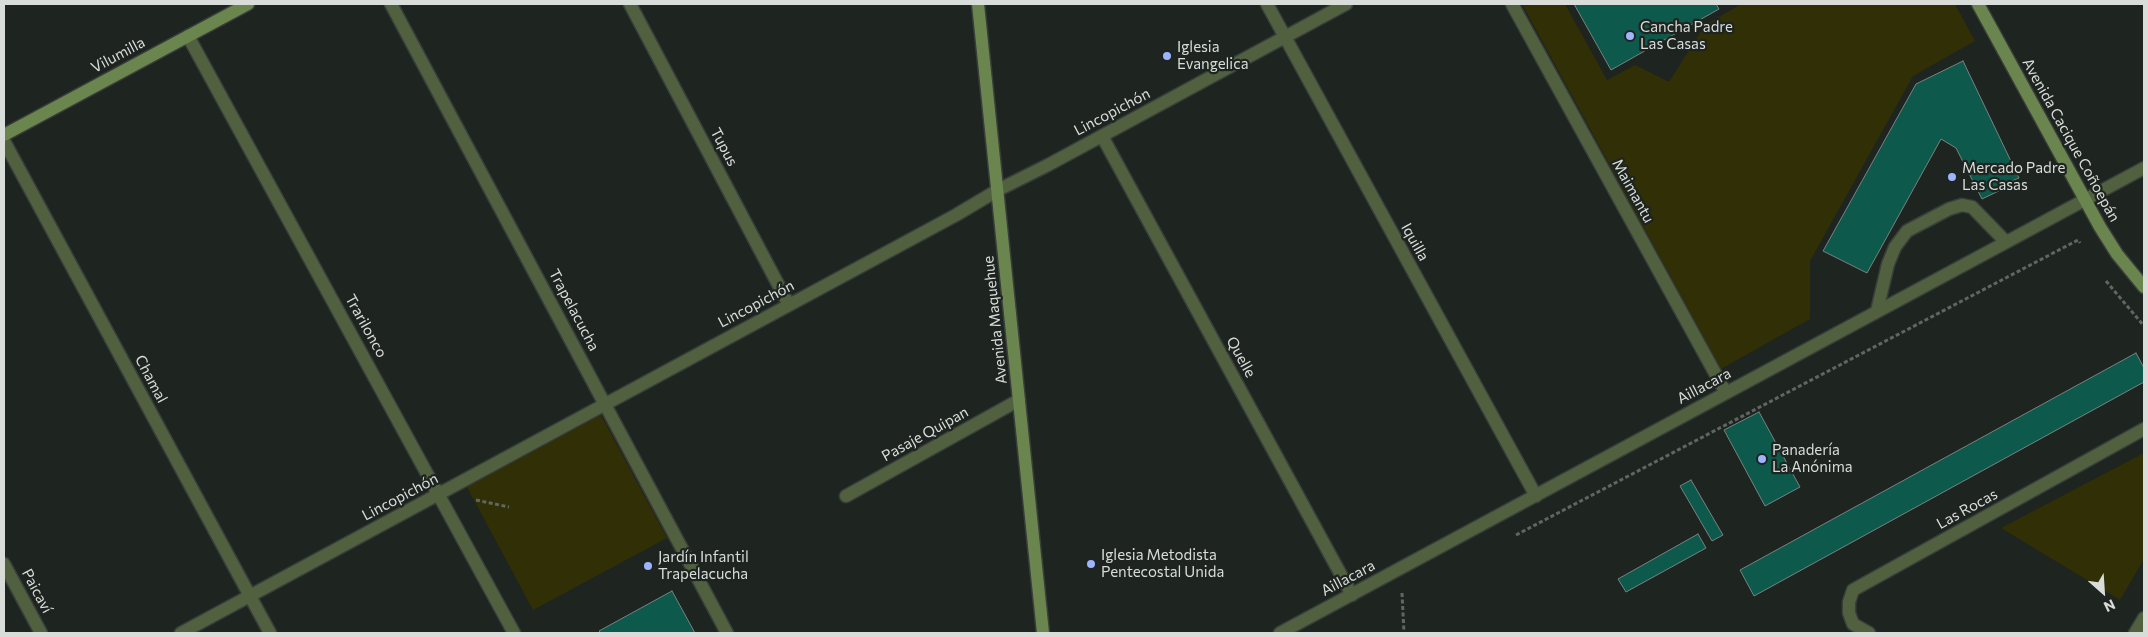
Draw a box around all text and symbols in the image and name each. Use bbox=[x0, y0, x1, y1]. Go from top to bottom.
place label: Cancha Padre Las Casas bbox=[1640, 18, 1733, 53]
marker: Cancha Padre Las Casas bbox=[1624, 30, 1636, 42]
street label: Vilumilla bbox=[88, 33, 148, 77]
place label: Iglesia Evangelica bbox=[1177, 38, 1248, 73]
marker: Iglesia Evangelica bbox=[1161, 50, 1173, 62]
street label: Avenida Cacique Coñoepán bbox=[2018, 55, 2124, 225]
street label: Lincopichón bbox=[1071, 84, 1153, 140]
street label: Tupus bbox=[706, 125, 742, 169]
street label: Maimantu bbox=[1608, 156, 1658, 226]
place label: Mercado Padre Las Casas bbox=[1962, 159, 2065, 194]
marker: Mercado Padre Las Casas bbox=[1946, 171, 1958, 183]
street label: Iquilla bbox=[1397, 220, 1433, 264]
street label: Avenida Maquehue bbox=[979, 255, 1011, 385]
street label: Trapelacucha bbox=[545, 266, 603, 354]
street label: Lincopichón bbox=[715, 276, 797, 332]
street label: Trarilonco bbox=[341, 291, 391, 361]
street label: Quelle bbox=[1222, 333, 1260, 381]
street label: Chamal bbox=[131, 352, 171, 406]
street label: Aillacara bbox=[1674, 364, 1734, 408]
street label: Pasaje Quipan bbox=[879, 403, 971, 465]
place label: Panadería La Anónima bbox=[1772, 441, 1853, 476]
marker: Panadería La Anónima bbox=[1756, 453, 1768, 465]
street label: Lincopichón bbox=[359, 469, 441, 525]
street label: Las Rocas bbox=[1933, 485, 2001, 533]
place label: Iglesia Metodista Pentecostal Unida bbox=[1101, 546, 1224, 581]
place label: Jardín Infantil Trapelacucha bbox=[658, 548, 749, 583]
street label: Aillacara bbox=[1318, 556, 1378, 600]
marker: Iglesia Metodista Pentecostal Unida bbox=[1085, 558, 1097, 570]
marker: Jardín Infantil Trapelacucha bbox=[642, 560, 654, 572]
street label: Paicaví bbox=[18, 566, 56, 616]
north arrow bbox=[2078, 567, 2128, 617]
text: N bbox=[2101, 596, 2118, 616]

